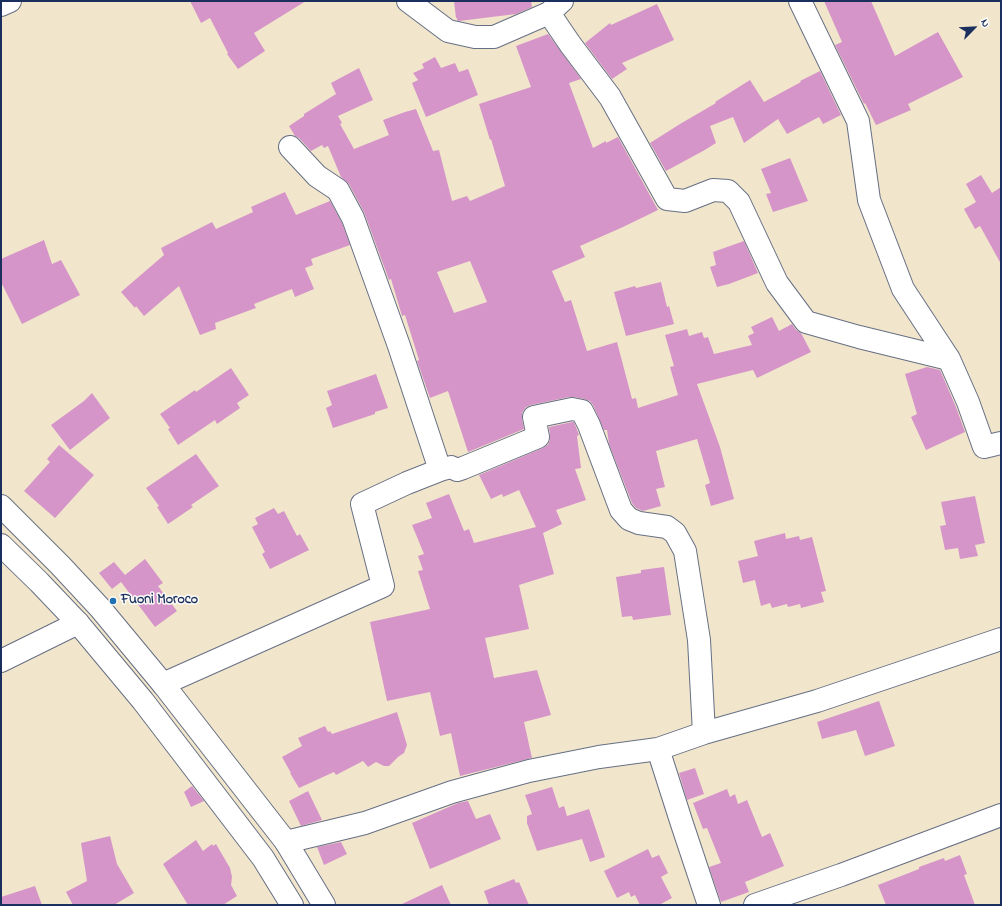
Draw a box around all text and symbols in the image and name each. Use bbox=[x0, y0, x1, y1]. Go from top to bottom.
north arrow bbox=[954, 8, 994, 48]
text: N bbox=[976, 16, 994, 30]
place label: Fuoni Moroco bbox=[121, 593, 198, 609]
marker: Fuoni Moroco bbox=[108, 596, 118, 606]

